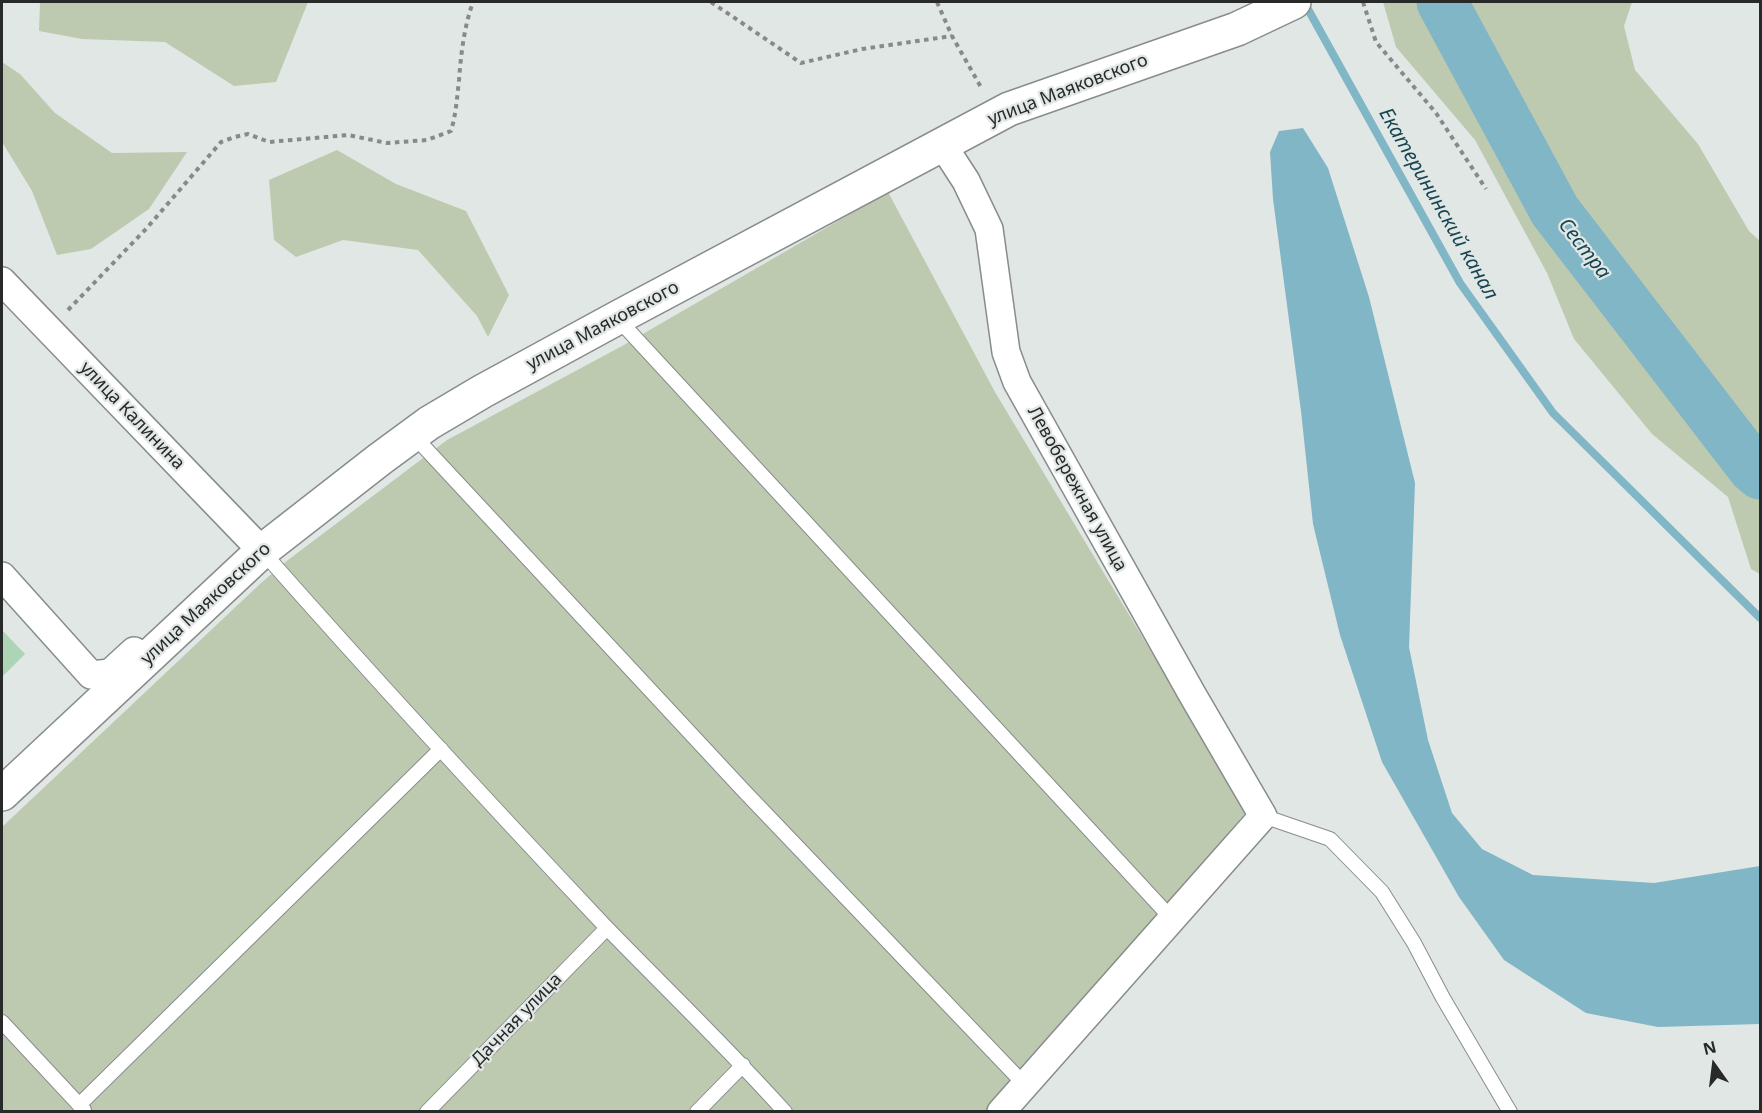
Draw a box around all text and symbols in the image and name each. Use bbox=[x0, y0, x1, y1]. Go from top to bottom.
street label: улица Маяковского bbox=[985, 50, 1151, 130]
water label: Екатерининский канал bbox=[1373, 104, 1503, 304]
water label: Сестра bbox=[1553, 214, 1615, 284]
street label: улица Маяковского bbox=[523, 277, 683, 375]
street label: улица Калинина bbox=[75, 357, 189, 475]
street label: Левобережная улица bbox=[1023, 403, 1131, 575]
street label: улица Маяковского bbox=[137, 538, 275, 670]
street label: Дачная улица bbox=[467, 969, 567, 1071]
north arrow bbox=[1684, 1035, 1744, 1095]
text: N bbox=[1701, 1035, 1719, 1060]

